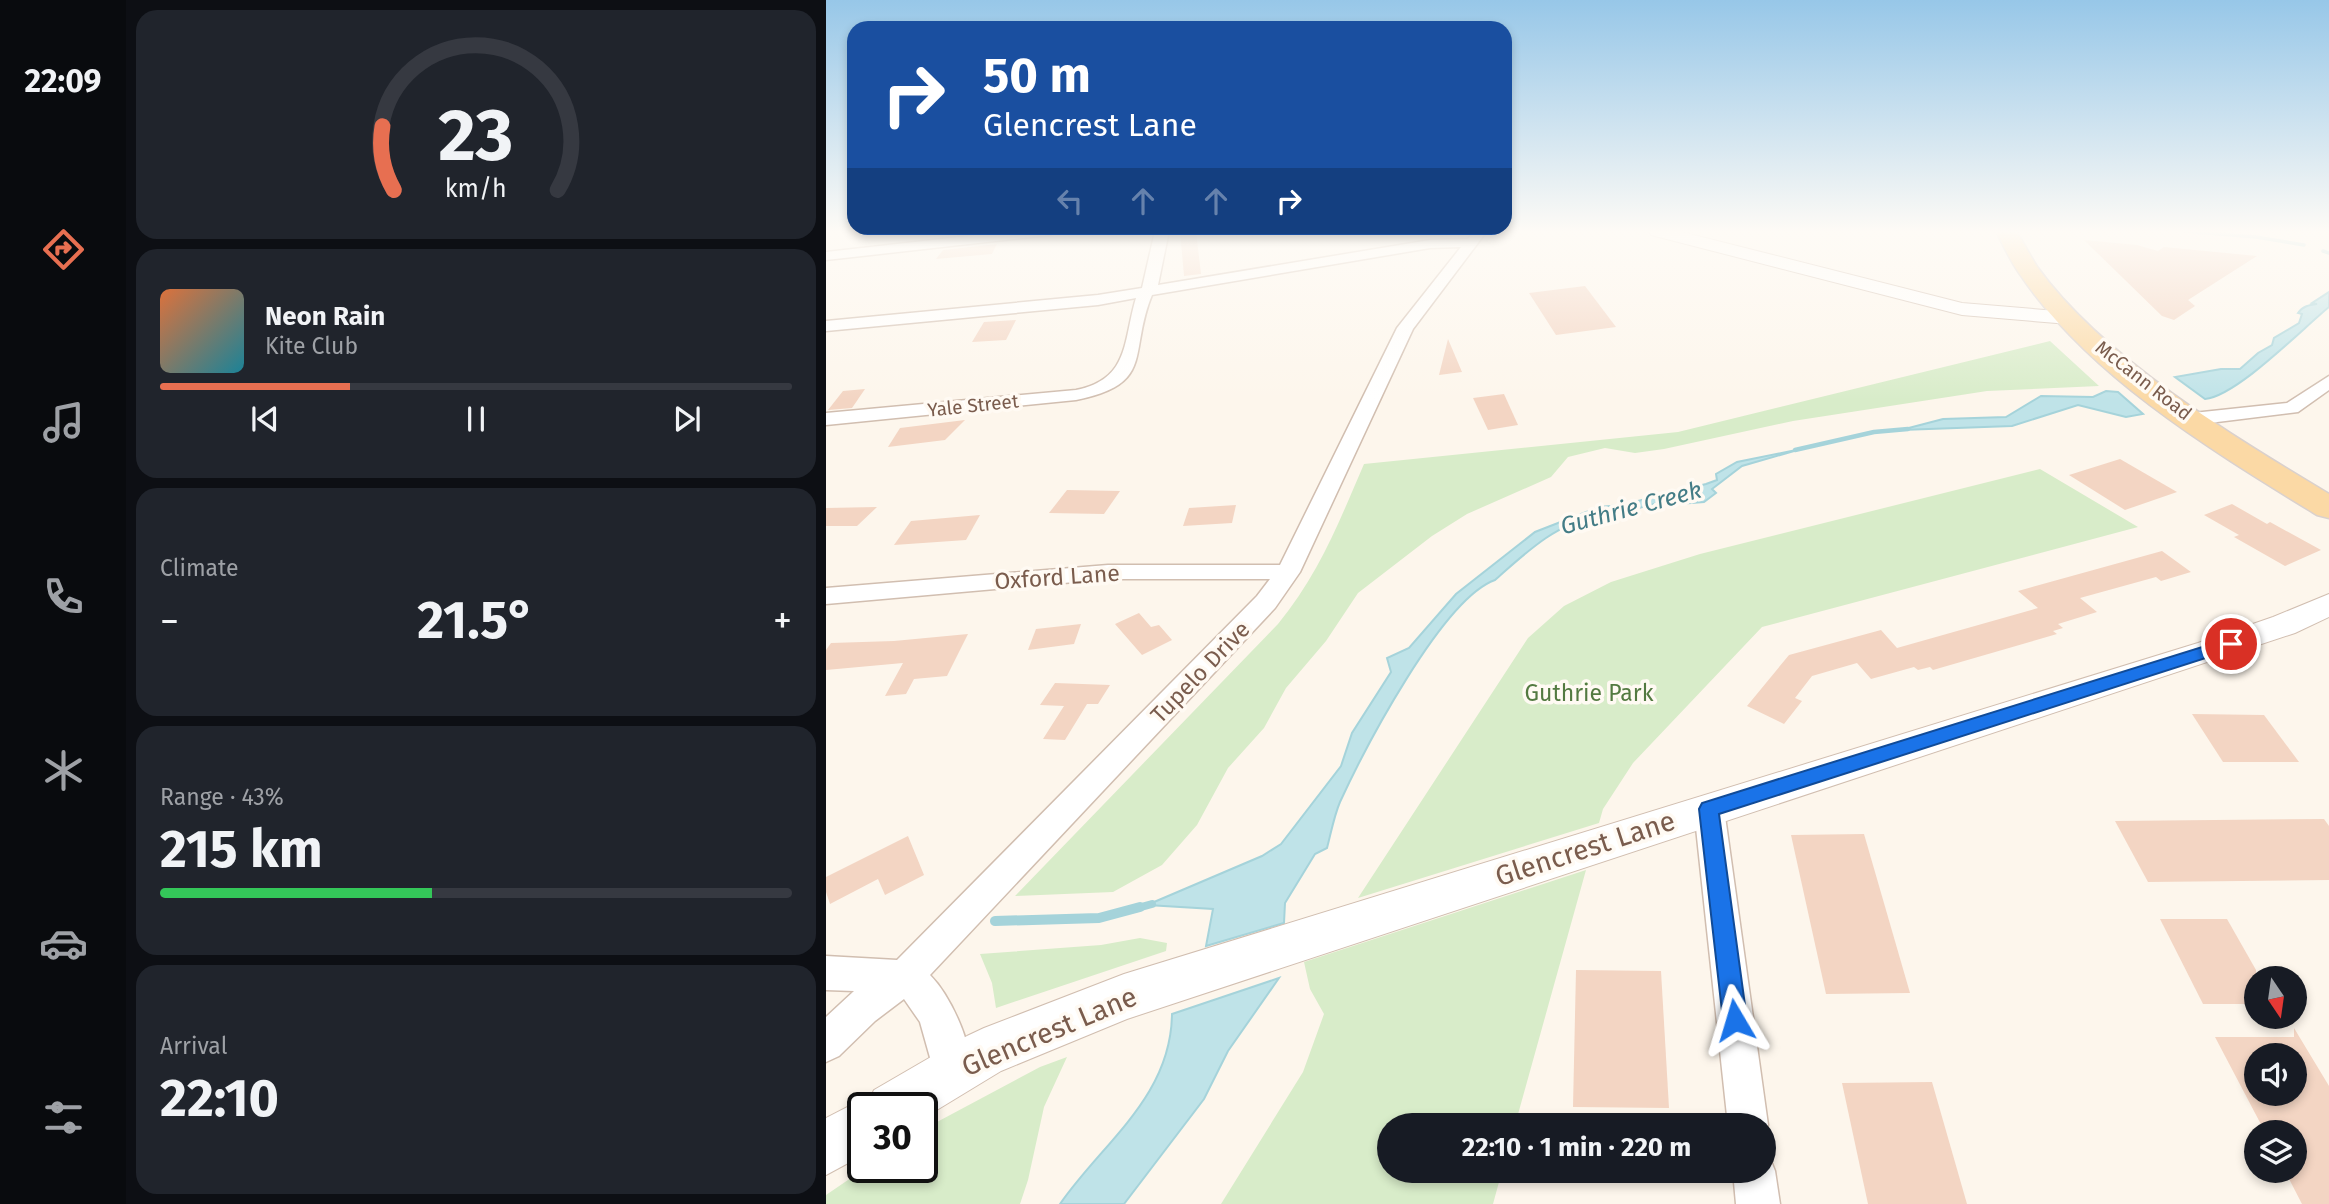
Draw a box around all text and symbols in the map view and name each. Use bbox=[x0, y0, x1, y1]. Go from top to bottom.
text: 50 m bbox=[983, 46, 1091, 105]
icon: right bbox=[868, 49, 959, 140]
text: 22:09 bbox=[24, 62, 102, 100]
text: 23 bbox=[438, 93, 514, 180]
text: Glencrest Lane bbox=[983, 106, 1197, 144]
text: km/h bbox=[445, 174, 507, 204]
icon: left bbox=[1051, 182, 1089, 220]
icon: ahead bbox=[1124, 182, 1162, 220]
icon: ahead bbox=[1197, 182, 1235, 220]
icon: right bbox=[1270, 182, 1308, 220]
icon: directions bbox=[39, 225, 88, 274]
text: Neon Rain bbox=[265, 301, 385, 332]
text: Kite Club bbox=[265, 332, 358, 360]
street label: McCann Road bbox=[2091, 336, 2196, 425]
street label: Yale Street bbox=[926, 389, 1020, 422]
icon: music bbox=[39, 398, 88, 447]
icon: previous bbox=[246, 400, 284, 438]
icon: pause bbox=[457, 400, 495, 438]
icon: next bbox=[668, 400, 706, 438]
water label: Guthrie Creek bbox=[1557, 476, 1705, 540]
text: Climate bbox=[160, 554, 239, 582]
street label: Oxford Lane bbox=[993, 559, 1121, 595]
icon: phone bbox=[39, 572, 88, 621]
text: 21.5° bbox=[417, 589, 535, 652]
text: − bbox=[160, 598, 179, 644]
text: + bbox=[773, 598, 792, 644]
pin bbox=[2201, 614, 2261, 674]
street label: Tupelo Drive bbox=[1145, 615, 1255, 729]
icon: arrive bbox=[2212, 625, 2250, 663]
park label: Guthrie Park bbox=[1525, 679, 1654, 707]
icon: climate bbox=[39, 746, 88, 795]
text: Range · 43% bbox=[160, 783, 284, 811]
street label: Glencrest Lane bbox=[1491, 804, 1679, 893]
text: 215 km bbox=[160, 818, 323, 881]
icon: car bbox=[39, 919, 88, 968]
north arrow bbox=[2244, 966, 2306, 1029]
map controls bbox=[2244, 966, 2307, 1183]
street label: Glencrest Lane bbox=[957, 980, 1142, 1083]
position arrow bbox=[1698, 983, 1772, 1057]
text: Arrival bbox=[160, 1032, 227, 1060]
button: sound bbox=[2244, 1043, 2307, 1106]
text: 22:10 bbox=[160, 1067, 279, 1130]
speed limit sign: 30 bbox=[847, 1092, 938, 1183]
icon: filters bbox=[39, 1093, 88, 1142]
button: layers bbox=[2244, 1120, 2307, 1183]
text: 22:10 · 1 min · 220 m bbox=[1462, 1132, 1691, 1163]

